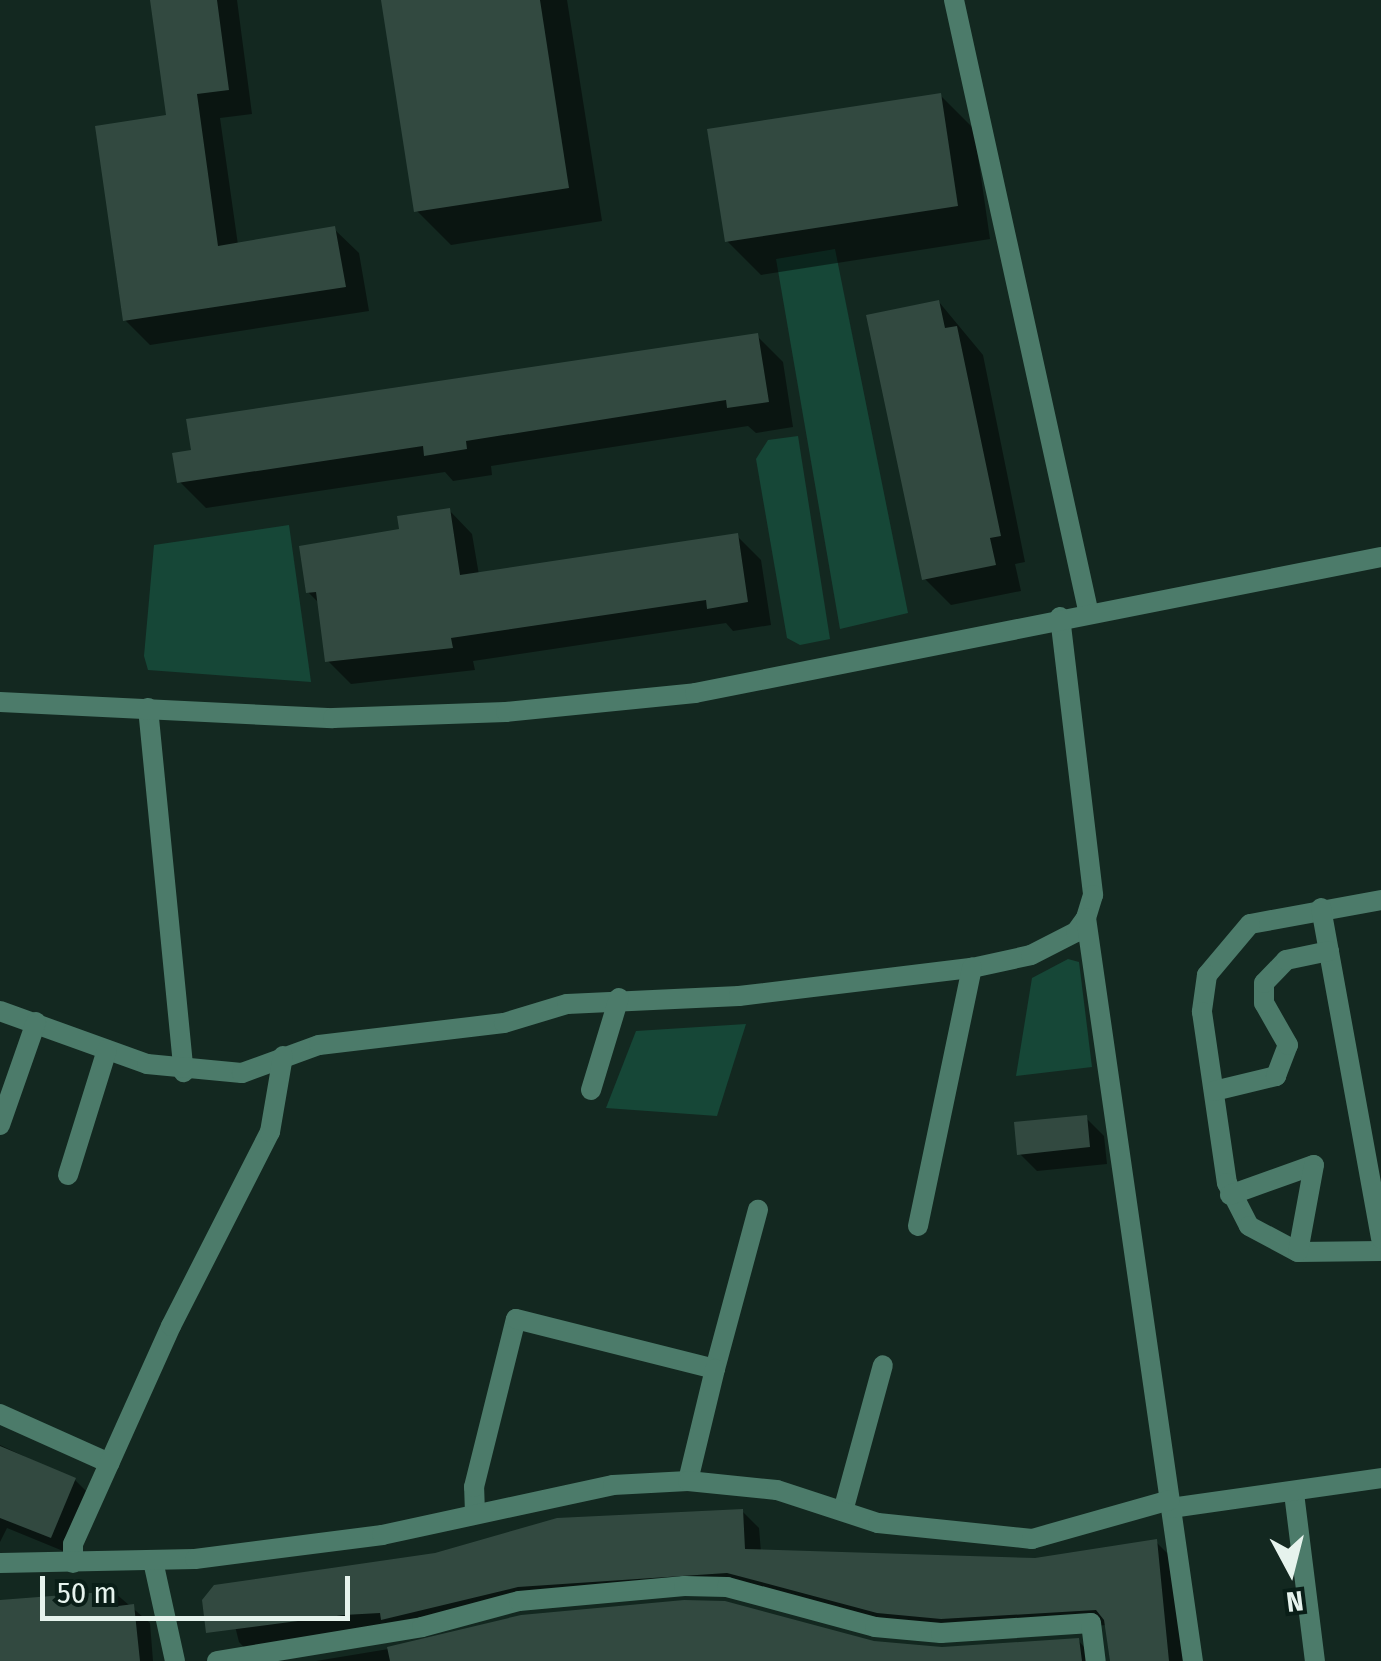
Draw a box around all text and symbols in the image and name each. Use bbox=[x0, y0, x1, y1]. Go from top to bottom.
north arrow bbox=[1241, 1521, 1341, 1621]
scale bar bbox=[45, 1556, 355, 1618]
text: 50 m bbox=[57, 1575, 117, 1611]
text: N bbox=[1284, 1584, 1305, 1619]

